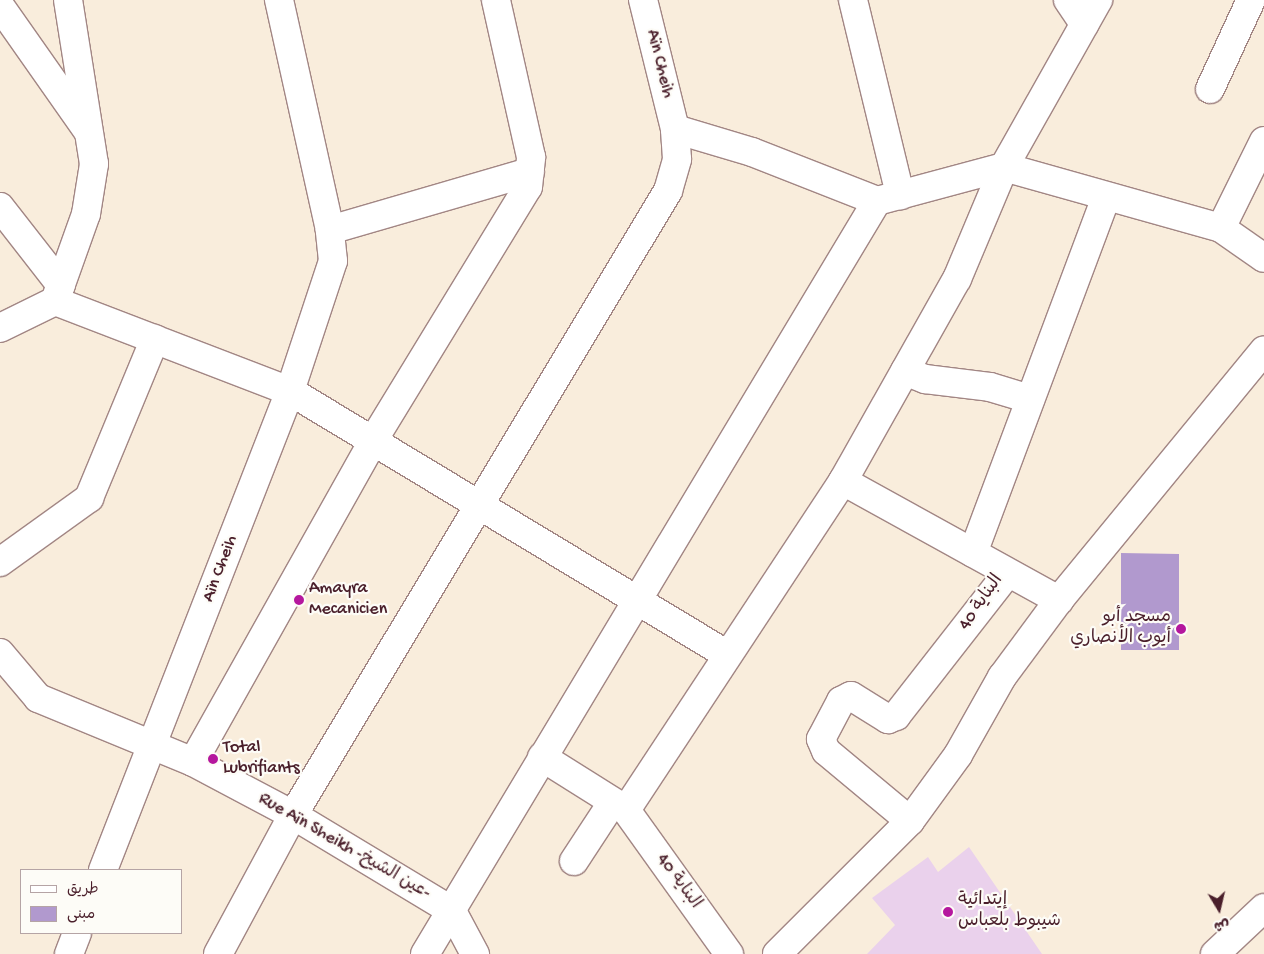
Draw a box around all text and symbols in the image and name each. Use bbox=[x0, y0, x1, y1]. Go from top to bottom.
street label: Aïn Cheih bbox=[640, 28, 678, 100]
street label: Aïn Cheih bbox=[198, 533, 244, 605]
street label: البناية 40 bbox=[955, 571, 1009, 635]
place label: Amayra Mecanicien bbox=[309, 579, 387, 622]
marker: Amayra Mecanicien bbox=[293, 594, 305, 606]
place label: مسجد أبو أيوب الأنصاري bbox=[1070, 608, 1171, 650]
marker: مسجد أبو أيوب الأنصاري bbox=[1175, 623, 1187, 635]
place label: Total Lubrifiants bbox=[223, 738, 300, 781]
marker: Total Lubrifiants bbox=[207, 753, 219, 765]
street label: Rue Aïn Sheikh -عين الشيخ- bbox=[254, 789, 434, 905]
street label: البناية 40 bbox=[651, 850, 705, 914]
legend bbox=[20, 869, 182, 934]
text: طريق bbox=[67, 881, 99, 899]
north arrow bbox=[1194, 884, 1244, 934]
place label: إيتدائية شيبوط بلعباس bbox=[958, 891, 1061, 934]
text: مبنى bbox=[67, 906, 95, 924]
marker: إيتدائية شيبوط بلعباس bbox=[942, 906, 954, 918]
text: ش bbox=[1212, 915, 1230, 934]

